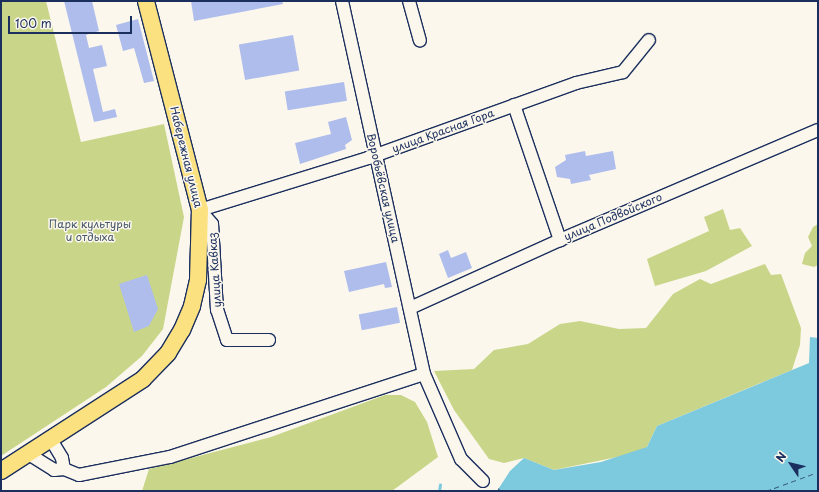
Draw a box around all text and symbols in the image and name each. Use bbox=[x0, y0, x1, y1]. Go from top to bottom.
scale bar bbox=[10, 8, 134, 34]
text: 100 m bbox=[15, 14, 52, 32]
street label: Набережная улица bbox=[167, 105, 205, 209]
street label: улица Красная Гора bbox=[390, 106, 496, 156]
street label: Воробьёвская улица bbox=[364, 132, 402, 244]
street label: улица Подвойского bbox=[562, 190, 664, 244]
park label: Парк культуры и отдыха bbox=[49, 218, 131, 244]
street label: улица Кавказ bbox=[206, 232, 224, 308]
north arrow bbox=[771, 444, 811, 484]
text: N bbox=[771, 448, 790, 465]

